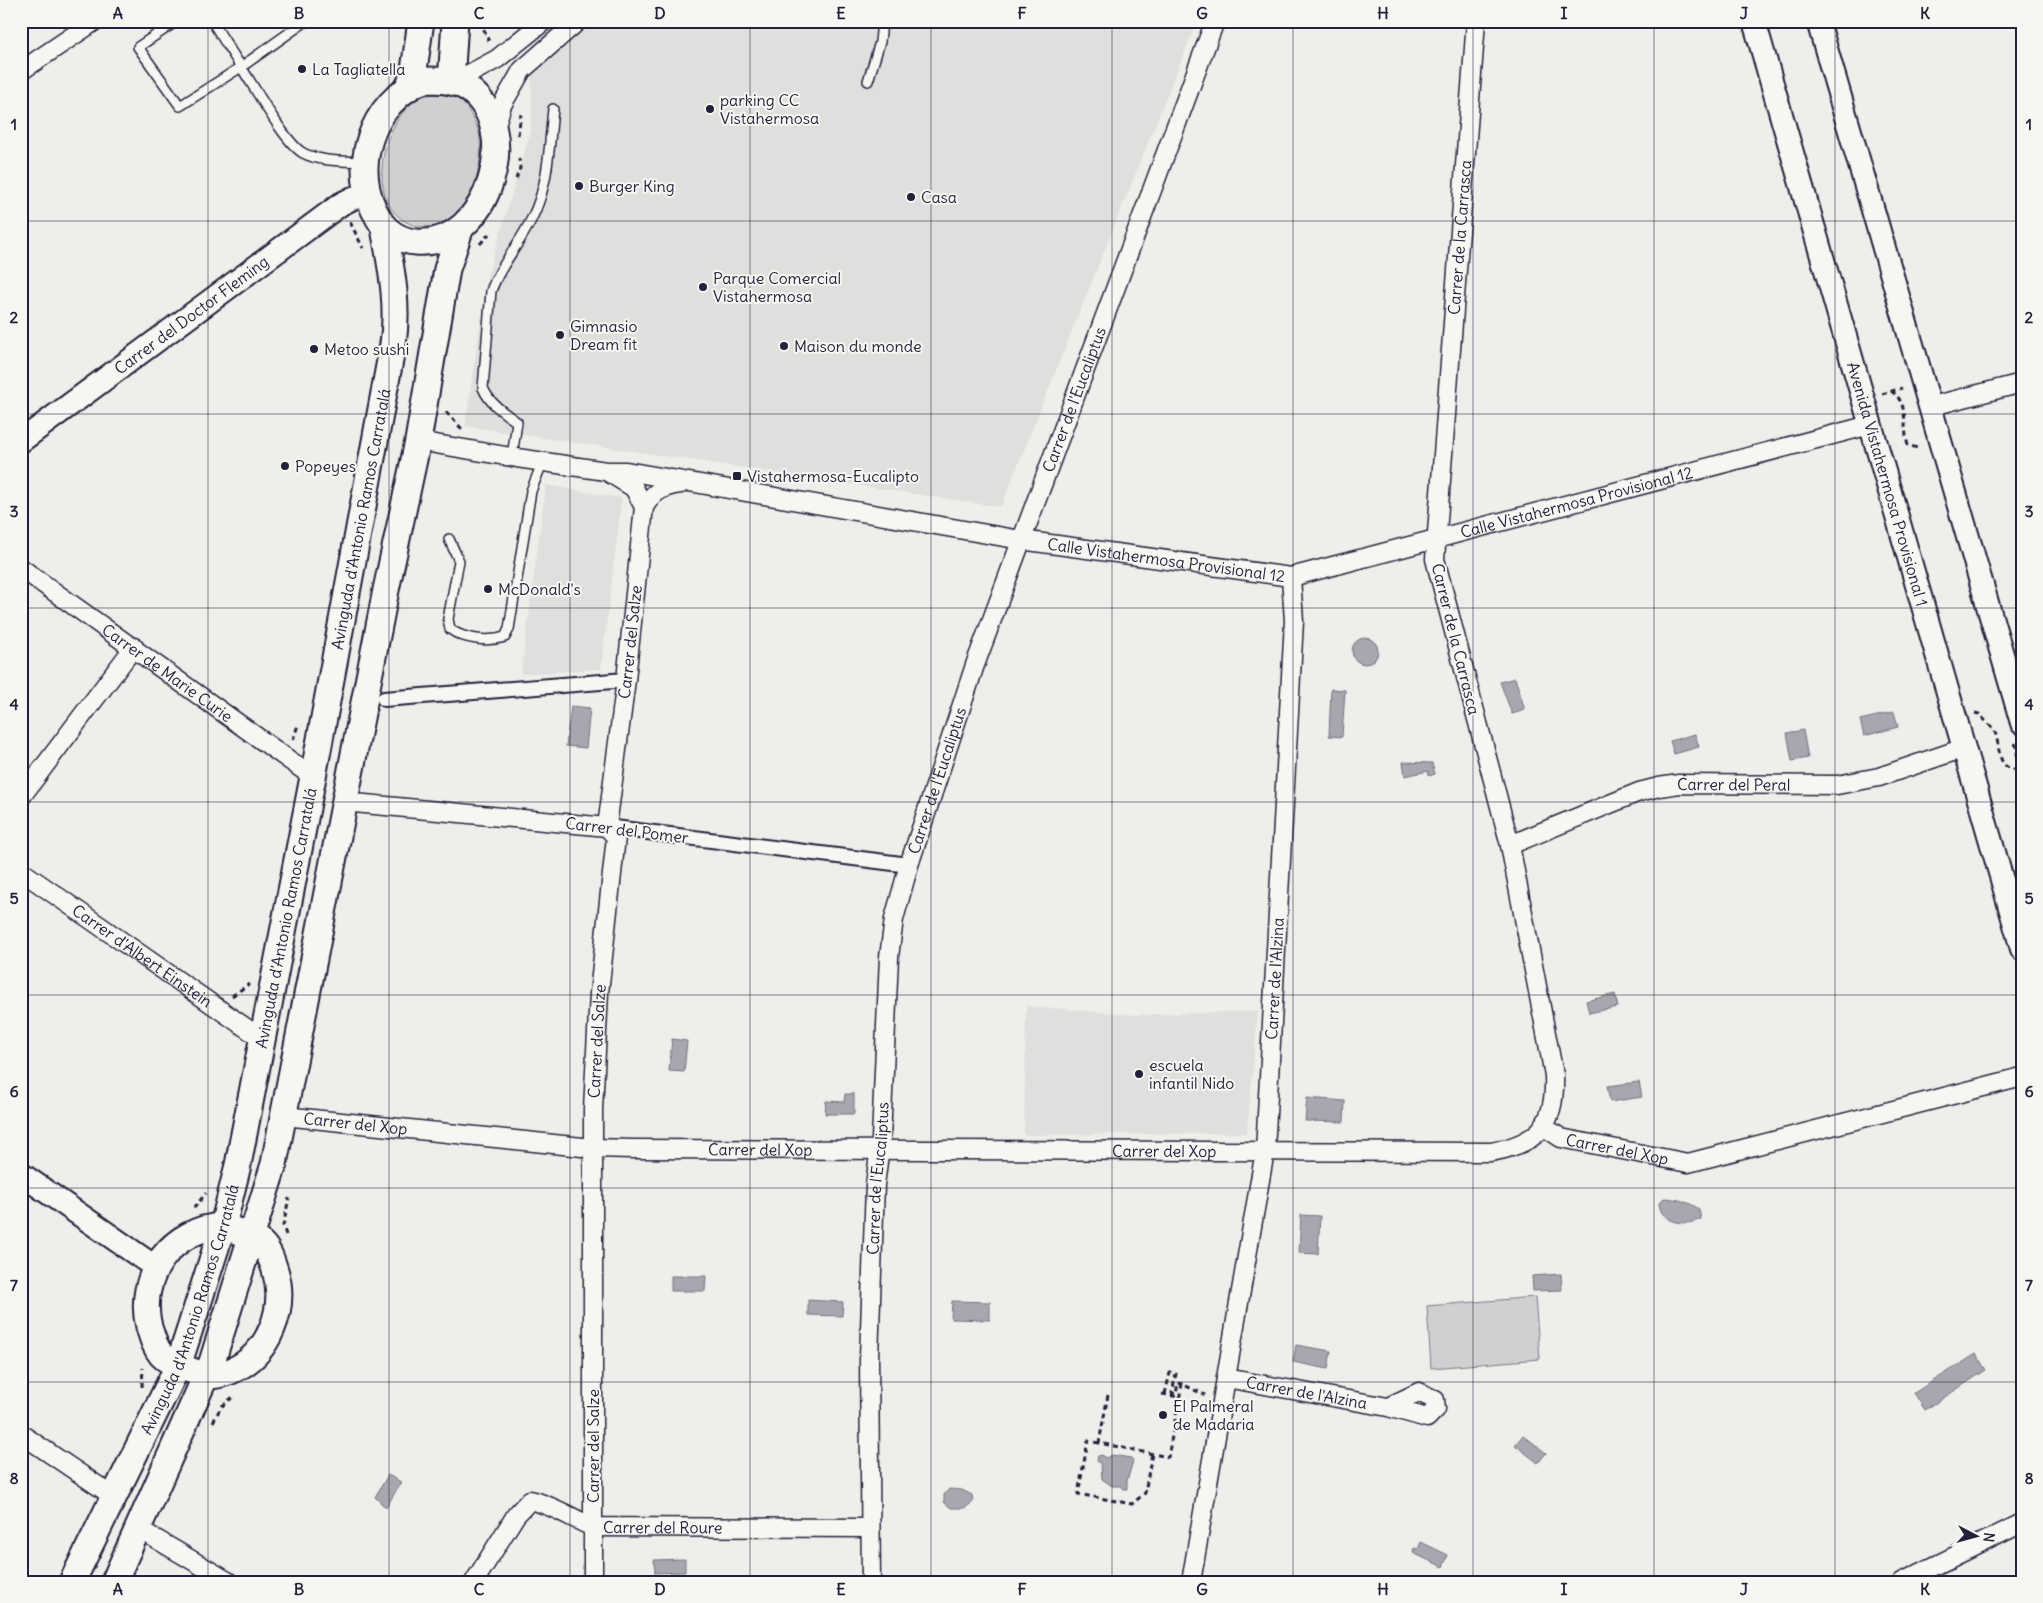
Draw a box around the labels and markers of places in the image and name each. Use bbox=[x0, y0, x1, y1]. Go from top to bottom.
place label: La Tagliatella bbox=[312, 59, 405, 79]
marker: La Tagliatella bbox=[296, 63, 308, 75]
place label: parking CC Vistahermosa bbox=[720, 90, 819, 128]
marker: parking CC Vistahermosa bbox=[704, 103, 716, 115]
place label: Burger King bbox=[589, 176, 675, 196]
marker: Burger King bbox=[573, 180, 585, 192]
place label: Casa bbox=[921, 187, 957, 207]
marker: Casa bbox=[905, 191, 917, 203]
place label: Parque Comercial Vistahermosa bbox=[713, 268, 841, 306]
marker: Parque Comercial Vistahermosa bbox=[697, 281, 709, 293]
place label: Gimnasio Dream fit bbox=[570, 316, 638, 354]
marker: Gimnasio Dream fit bbox=[554, 329, 566, 341]
place label: Maison du monde bbox=[794, 336, 922, 356]
place label: Metoo sushi bbox=[324, 339, 409, 359]
marker: Maison du monde bbox=[778, 340, 790, 352]
marker: Metoo sushi bbox=[308, 343, 320, 355]
place label: Popeyes bbox=[295, 456, 356, 476]
marker: Popeyes bbox=[279, 460, 291, 472]
place label: Vistahermosa-Eucalipto bbox=[747, 466, 919, 486]
marker: Vistahermosa-Eucalipto bbox=[731, 470, 743, 482]
place label: McDonald's bbox=[498, 579, 581, 599]
marker: McDonald's bbox=[482, 583, 494, 595]
place label: escuela infantil Nido bbox=[1149, 1055, 1234, 1093]
marker: escuela infantil Nido bbox=[1133, 1068, 1145, 1080]
place label: El Palmeral de Madaria bbox=[1173, 1396, 1255, 1434]
marker: El Palmeral de Madaria bbox=[1157, 1409, 1169, 1421]

